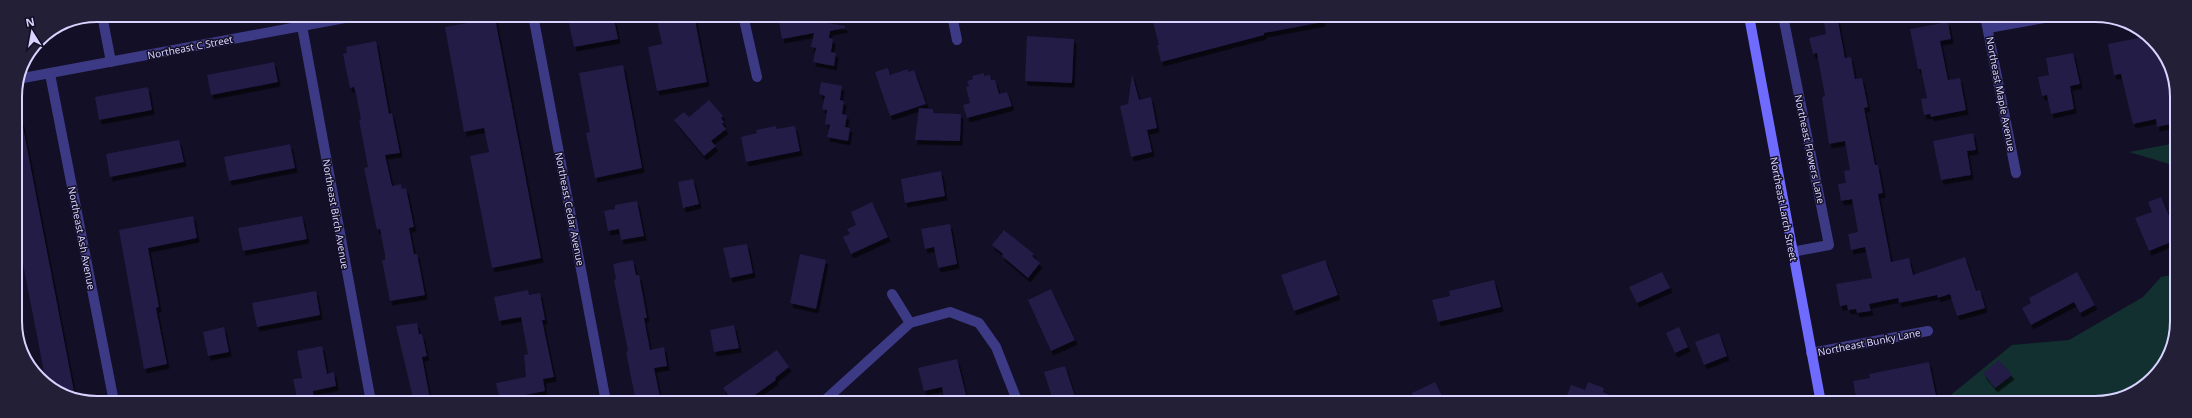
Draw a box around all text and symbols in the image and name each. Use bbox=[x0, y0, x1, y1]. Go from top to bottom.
north arrow bbox=[12, 12, 52, 52]
text: N bbox=[24, 13, 36, 30]
street label: Northeast C Street bbox=[146, 32, 234, 62]
street label: Northeast Maple Avenue bbox=[1983, 35, 2019, 153]
street label: Northeast Flowers Lane bbox=[1792, 93, 1828, 205]
street label: Northeast Cedar Avenue bbox=[552, 151, 588, 267]
street label: Northeast Larch Street bbox=[1767, 156, 1801, 263]
street label: Northeast Birch Avenue bbox=[319, 158, 353, 270]
street label: Northeast Ash Avenue bbox=[65, 185, 99, 291]
street label: Northeast Bunky Lane bbox=[1816, 325, 1922, 359]

